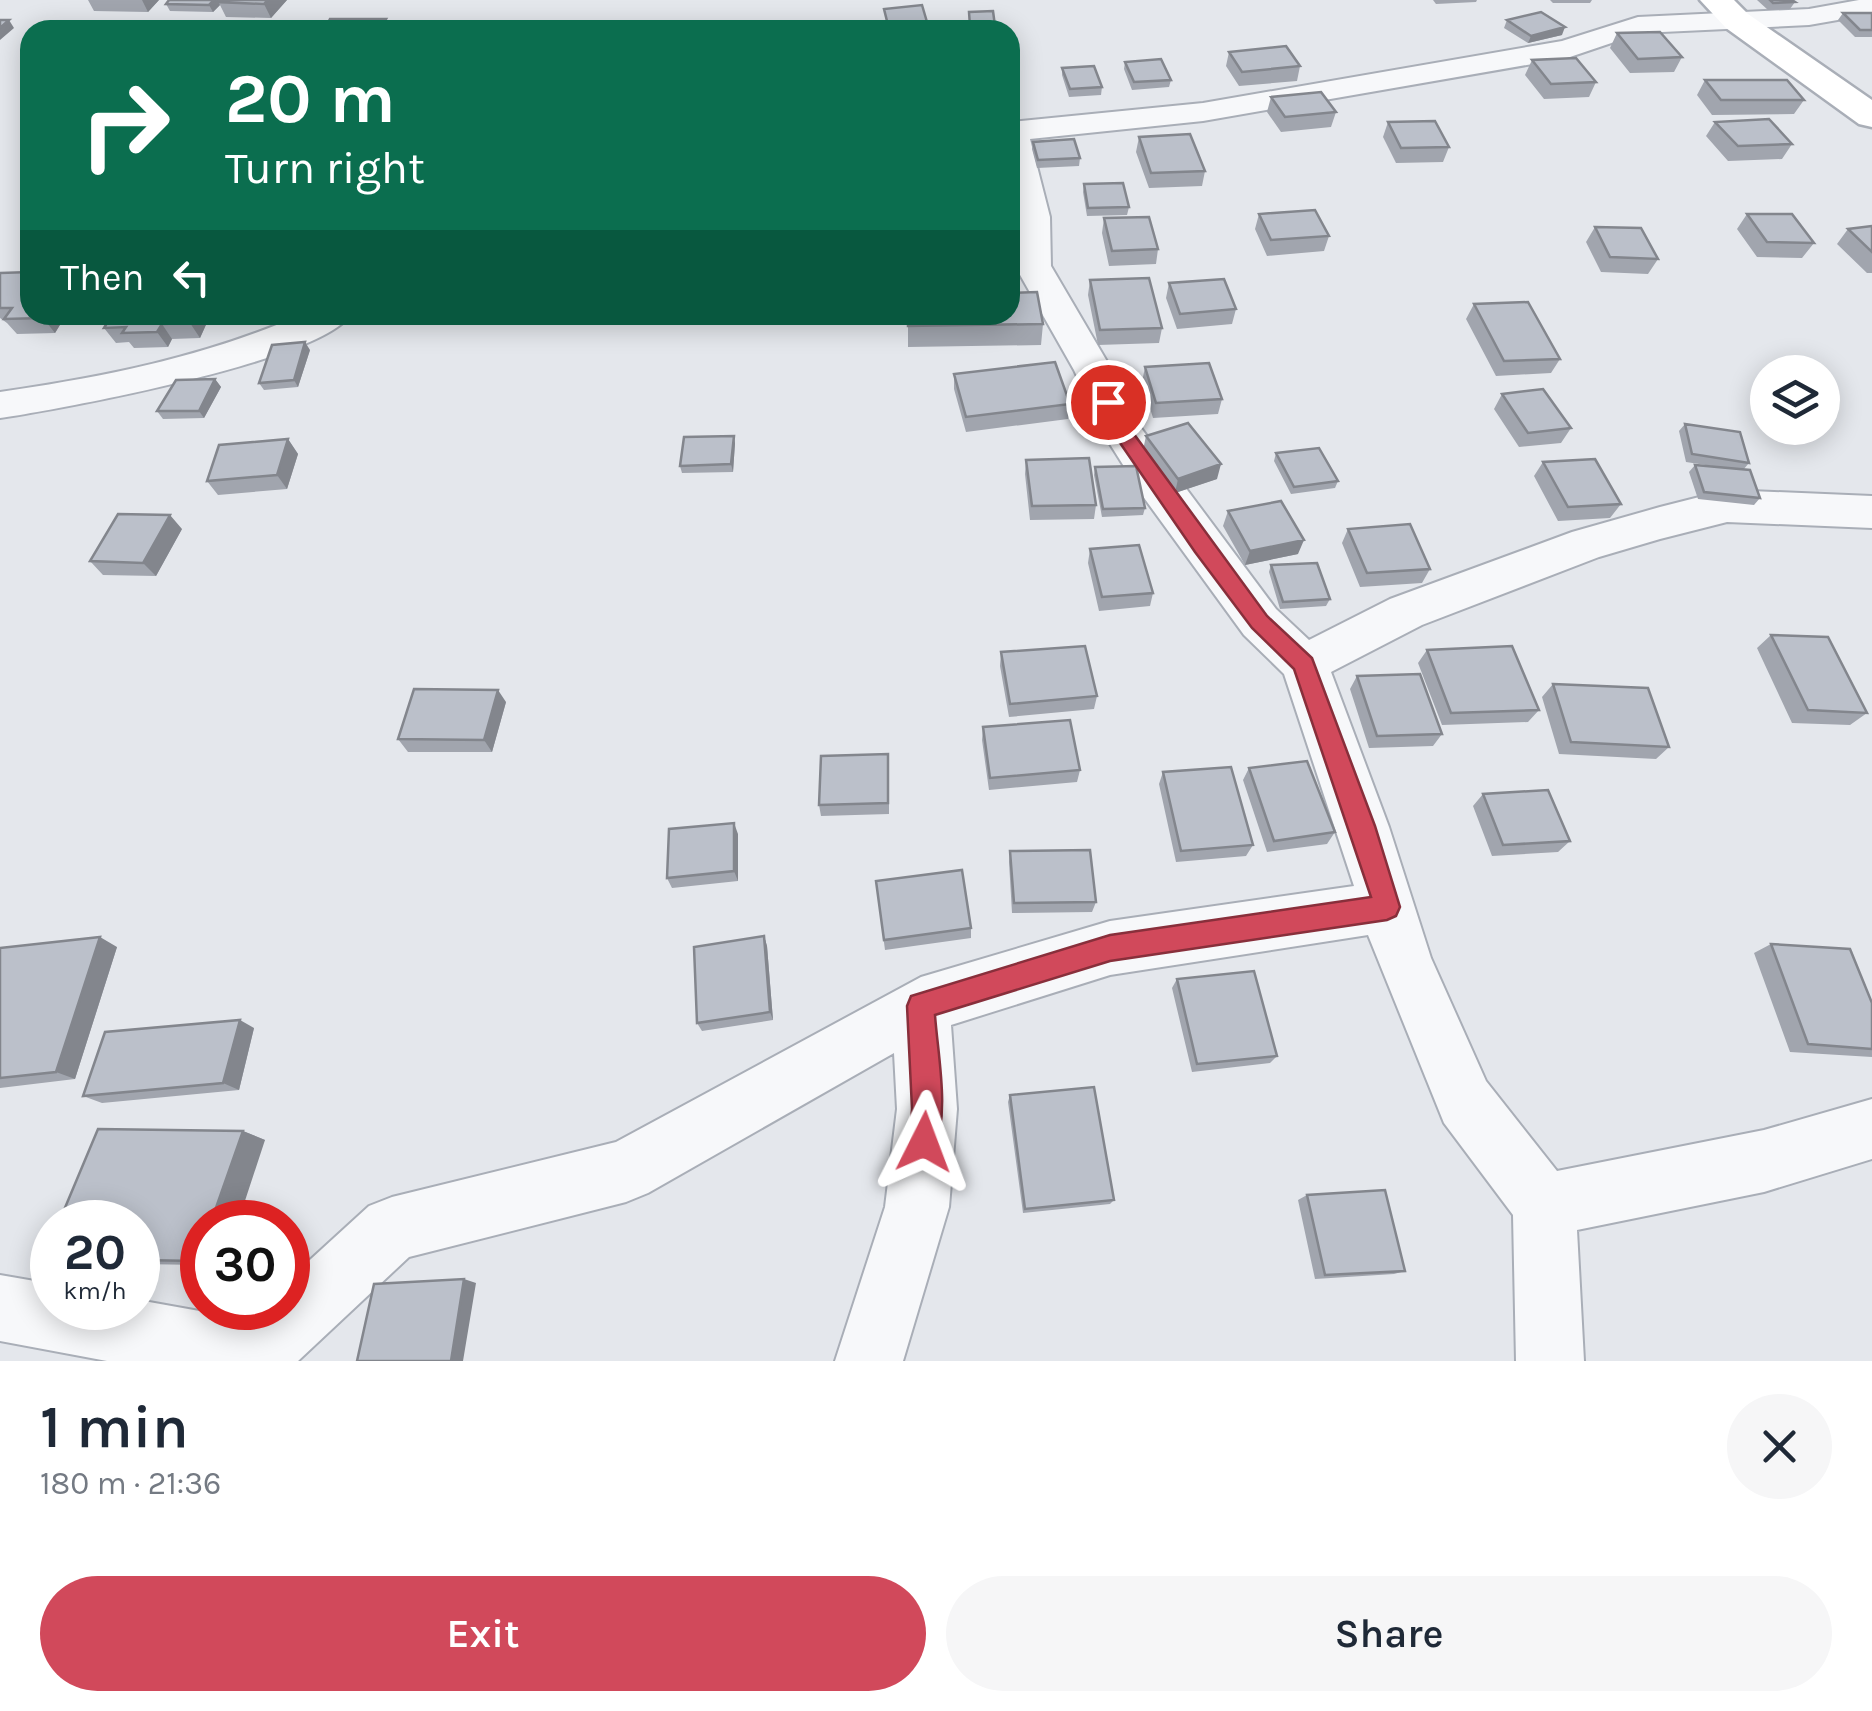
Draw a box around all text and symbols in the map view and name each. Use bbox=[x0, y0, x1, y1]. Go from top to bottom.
text: 20 m bbox=[225, 58, 396, 140]
icon: right bbox=[60, 60, 190, 190]
text: Turn right bbox=[225, 142, 425, 194]
icon: left bbox=[164, 250, 219, 305]
text: Then bbox=[60, 255, 144, 300]
map controls bbox=[1750, 355, 1840, 445]
button: layers bbox=[1750, 355, 1840, 445]
pin bbox=[1066, 360, 1151, 445]
icon: arrive bbox=[1081, 375, 1136, 430]
position arrow bbox=[872, 1090, 976, 1194]
speed limit sign: 30 bbox=[180, 1200, 310, 1330]
text: 20 bbox=[64, 1223, 126, 1282]
text: km/h bbox=[63, 1276, 127, 1305]
text: 1 min bbox=[40, 1392, 189, 1462]
button: close bbox=[1727, 1394, 1832, 1499]
text: 180 m · 21:36 bbox=[40, 1465, 221, 1502]
button: Exit bbox=[40, 1576, 926, 1691]
button: Share bbox=[946, 1576, 1832, 1691]

